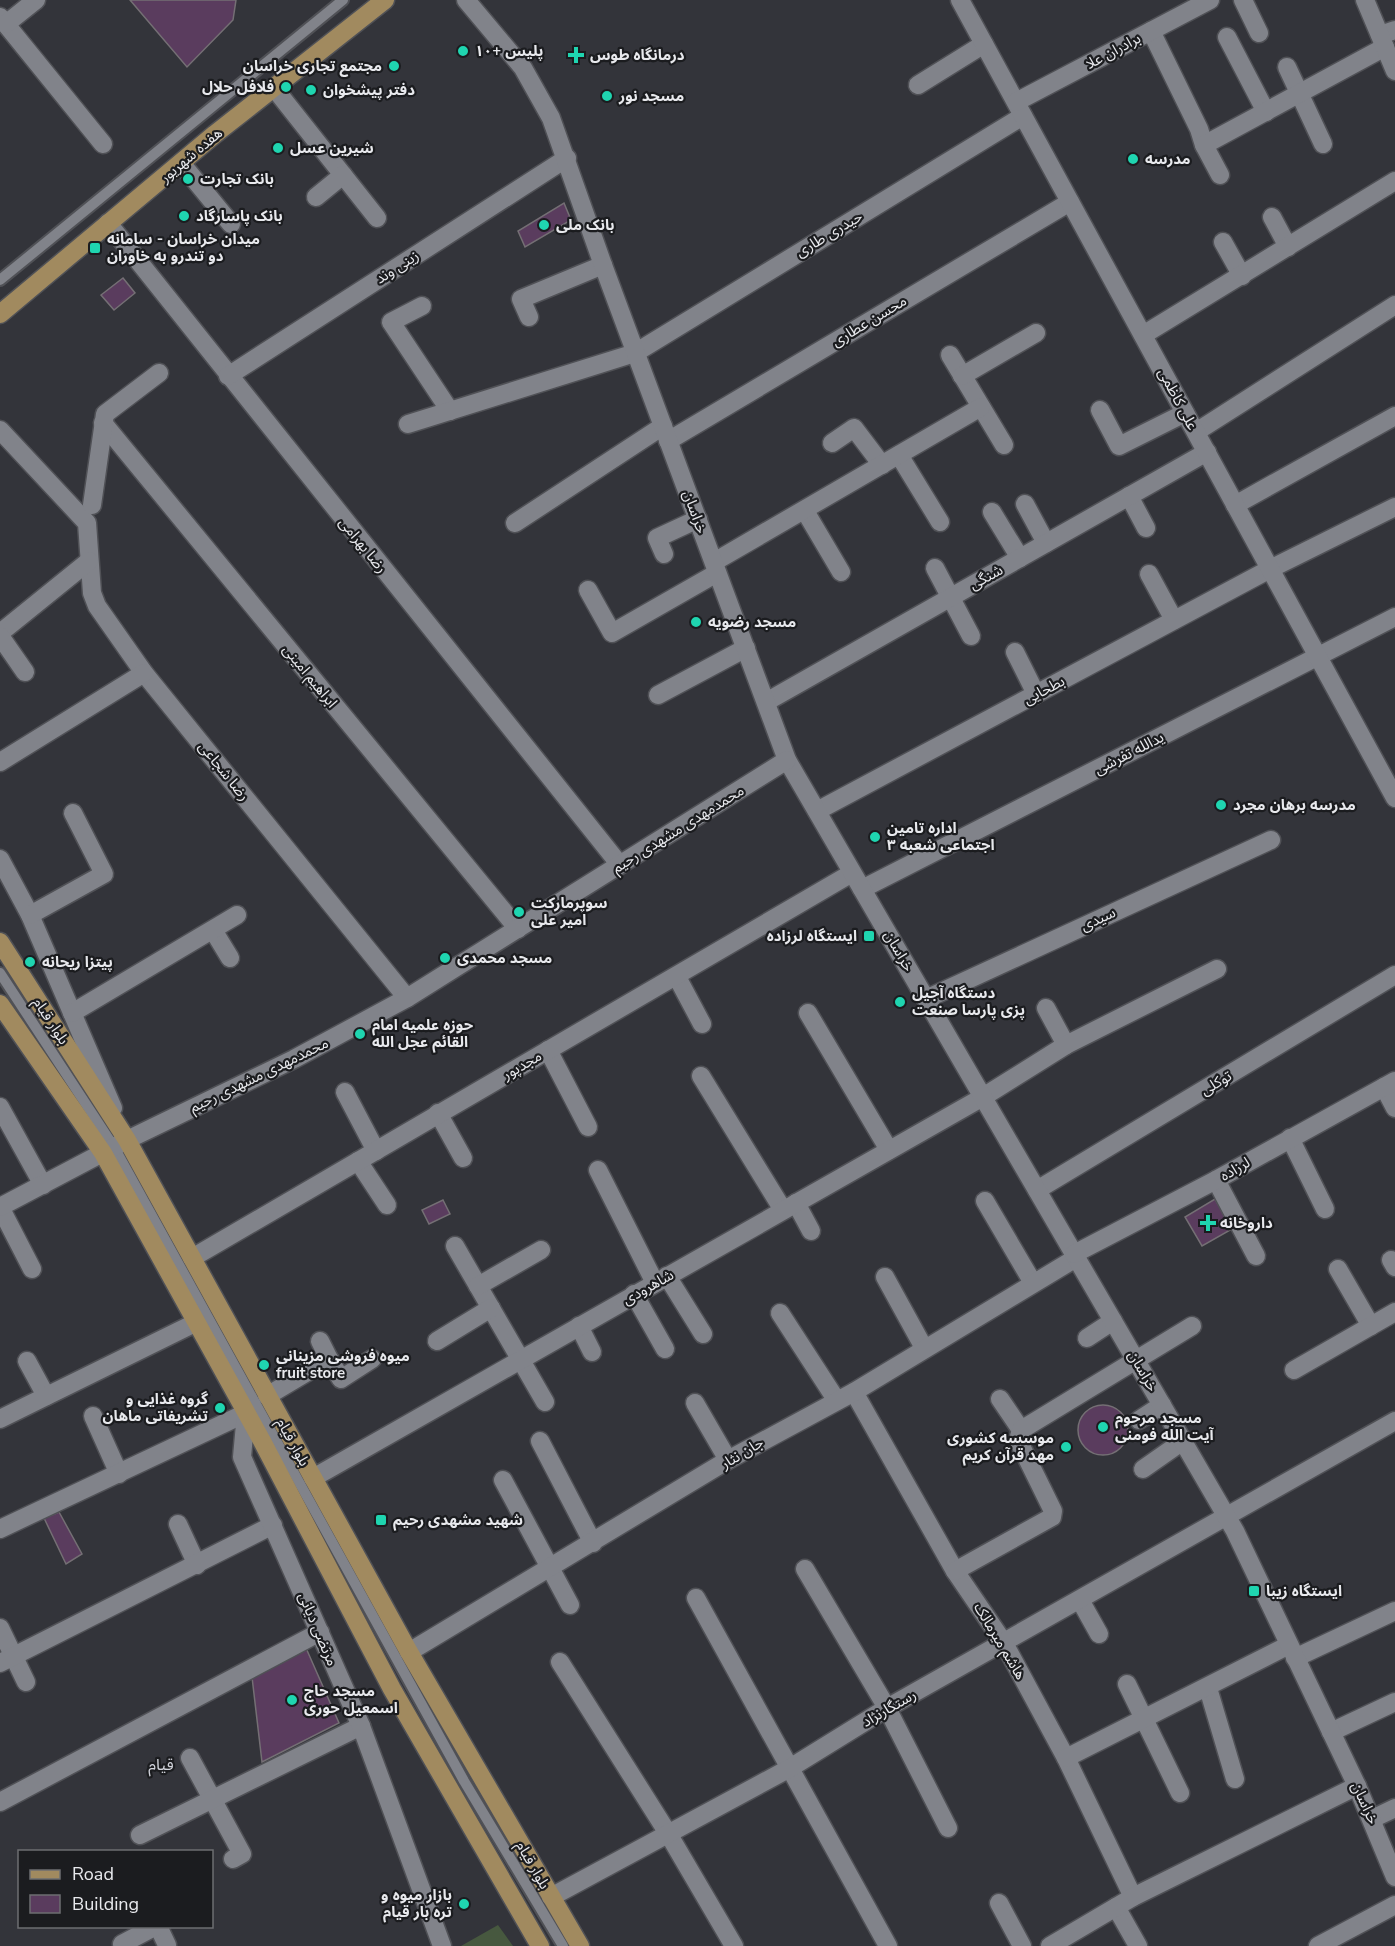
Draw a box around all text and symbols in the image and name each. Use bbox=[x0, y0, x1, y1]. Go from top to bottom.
street label: برادران علا bbox=[1082, 28, 1144, 74]
place label: پلیس +۱۰ bbox=[475, 41, 544, 61]
marker: پلیس +۱۰ bbox=[456, 44, 470, 58]
place label: درمانگاه طوس bbox=[590, 45, 685, 65]
marker: درمانگاه طوس bbox=[567, 46, 585, 64]
place label: مجتمع تجاری خراسان bbox=[243, 56, 382, 77]
marker: مجتمع تجاری خراسان bbox=[387, 59, 401, 73]
place label: فلافل حلال bbox=[202, 77, 274, 97]
marker: فلافل حلال bbox=[279, 80, 293, 94]
place label: دفتر پیشخوان bbox=[323, 80, 415, 100]
marker: دفتر پیشخوان bbox=[304, 83, 318, 97]
place label: مسجد نور bbox=[618, 86, 684, 106]
marker: مسجد نور bbox=[600, 89, 614, 103]
street label: هفده شهریور bbox=[155, 123, 226, 188]
place label: شیرین عسل bbox=[290, 138, 374, 158]
marker: شیرین عسل bbox=[271, 141, 285, 155]
place label: مدرسه bbox=[1145, 149, 1191, 169]
marker: مدرسه bbox=[1126, 152, 1140, 166]
place label: بانک تجارت bbox=[200, 169, 274, 189]
marker: بانک تجارت bbox=[181, 172, 195, 186]
place label: بانک پاسارگاد bbox=[196, 206, 283, 226]
street label: حیدری طاری bbox=[792, 206, 866, 262]
marker: بانک پاسارگاد bbox=[177, 209, 191, 223]
place label: بانک ملی bbox=[556, 215, 615, 235]
marker: بانک ملی bbox=[537, 218, 551, 232]
place label: میدان خراسان - سامانه دو تندرو به خاوران bbox=[107, 229, 260, 266]
marker: میدان خراسان - سامانه دو تندرو به خاوران bbox=[88, 241, 102, 255]
street label: زینی وند bbox=[371, 245, 423, 289]
street label: محسن عطاری bbox=[828, 291, 910, 351]
street label: علی کاظمی bbox=[1153, 365, 1203, 434]
street label: خراسان bbox=[678, 488, 712, 536]
street label: رضا بهرامی bbox=[334, 513, 392, 577]
street label: شنگی bbox=[966, 560, 1007, 594]
place label: مسجد رضویه bbox=[708, 612, 796, 632]
marker: مسجد رضویه bbox=[689, 615, 703, 629]
street label: ابراهیم امینی bbox=[277, 640, 342, 713]
street label: بطحایی bbox=[1020, 671, 1068, 709]
street label: یدالله تفرشی bbox=[1091, 727, 1167, 779]
street label: رضا شجاعی bbox=[194, 737, 254, 805]
street label: محمدمهدی مشهدی رحیم bbox=[608, 780, 748, 879]
place label: مدرسه برهان مجرد bbox=[1233, 795, 1356, 815]
marker: مدرسه برهان مجرد bbox=[1214, 798, 1228, 812]
place label: اداره تامین اجتماعی شعبه ۳ bbox=[887, 818, 994, 855]
marker: اداره تامین اجتماعی شعبه ۳ bbox=[868, 830, 882, 844]
place label: سوپرمارکت امیر علی bbox=[531, 893, 608, 930]
street label: سیدی bbox=[1077, 902, 1119, 936]
marker: سوپرمارکت امیر علی bbox=[512, 905, 526, 919]
place label: ایستگاه لرزاده bbox=[767, 926, 857, 946]
street label: خراسان bbox=[879, 927, 919, 975]
marker: ایستگاه لرزاده bbox=[862, 929, 876, 943]
place label: مسجد محمدی bbox=[457, 948, 552, 968]
marker: مسجد محمدی bbox=[438, 951, 452, 965]
place label: پیتزا ریحانه bbox=[42, 952, 113, 972]
marker: پیتزا ریحانه bbox=[23, 955, 37, 969]
place label: دستگاه آجیل پزی پارسا صنعت bbox=[912, 983, 1025, 1020]
street label: بلوار قیام bbox=[27, 994, 74, 1049]
marker: دستگاه آجیل پزی پارسا صنعت bbox=[893, 995, 907, 1009]
place label: حوزه علمیه امام القائم عجل الله bbox=[372, 1015, 474, 1053]
marker: حوزه علمیه امام القائم عجل الله bbox=[353, 1027, 367, 1041]
street label: محمدمهدی مشهدی رحیم bbox=[186, 1033, 332, 1118]
street label: مجدپور bbox=[498, 1046, 545, 1085]
street label: توکلی bbox=[1197, 1066, 1235, 1100]
street label: لرزاده bbox=[1216, 1152, 1254, 1186]
place label: داروخانه bbox=[1220, 1213, 1273, 1233]
marker: داروخانه bbox=[1201, 1216, 1215, 1230]
street label: شاهرودی bbox=[619, 1265, 678, 1309]
place label: میوه فروشی مزینانی fruit store bbox=[276, 1346, 410, 1383]
street label: خراسان bbox=[1123, 1347, 1163, 1395]
marker: میوه فروشی مزینانی fruit store bbox=[257, 1358, 271, 1372]
place label: گروه غذایی و تشریفاتی ماهان bbox=[103, 1389, 209, 1426]
marker: گروه غذایی و تشریفاتی ماهان bbox=[213, 1401, 227, 1415]
place label: مسجد مرحوم آیت الله فومنی bbox=[1115, 1408, 1215, 1445]
street label: بلوار قیام bbox=[271, 1414, 314, 1470]
marker: مسجد مرحوم آیت الله فومنی bbox=[1096, 1420, 1110, 1434]
place label: موسسه کشوری مهد قرآن کریم bbox=[947, 1428, 1054, 1466]
street label: جان نثار bbox=[716, 1432, 767, 1474]
marker: موسسه کشوری مهد قرآن کریم bbox=[1059, 1440, 1073, 1454]
place label: شهید مشهدی رحیم bbox=[393, 1510, 523, 1531]
marker: شهید مشهدی رحیم bbox=[374, 1513, 388, 1527]
place label: ایستگاه زیبا bbox=[1266, 1581, 1342, 1601]
marker: ایستگاه زیبا bbox=[1247, 1584, 1261, 1598]
street label: مرتضی دیانی bbox=[294, 1589, 342, 1669]
street label: هاشم میرمالک bbox=[968, 1599, 1031, 1684]
place label: مسجد حاج اسمعیل حوری bbox=[304, 1681, 398, 1718]
street label: رستگارنژاد bbox=[858, 1684, 920, 1732]
marker: مسجد حاج اسمعیل حوری bbox=[285, 1693, 299, 1707]
district label: قیام bbox=[148, 1754, 174, 1777]
street label: خراسان bbox=[1347, 1779, 1384, 1827]
street label: بلوار قیام bbox=[510, 1837, 555, 1893]
legend bbox=[18, 1850, 213, 1928]
text: Road bbox=[72, 1862, 114, 1886]
place label: بازار میوه و تره بار قیام bbox=[381, 1885, 453, 1923]
text: Building bbox=[72, 1892, 139, 1916]
marker: بازار میوه و تره بار قیام bbox=[457, 1897, 471, 1911]

